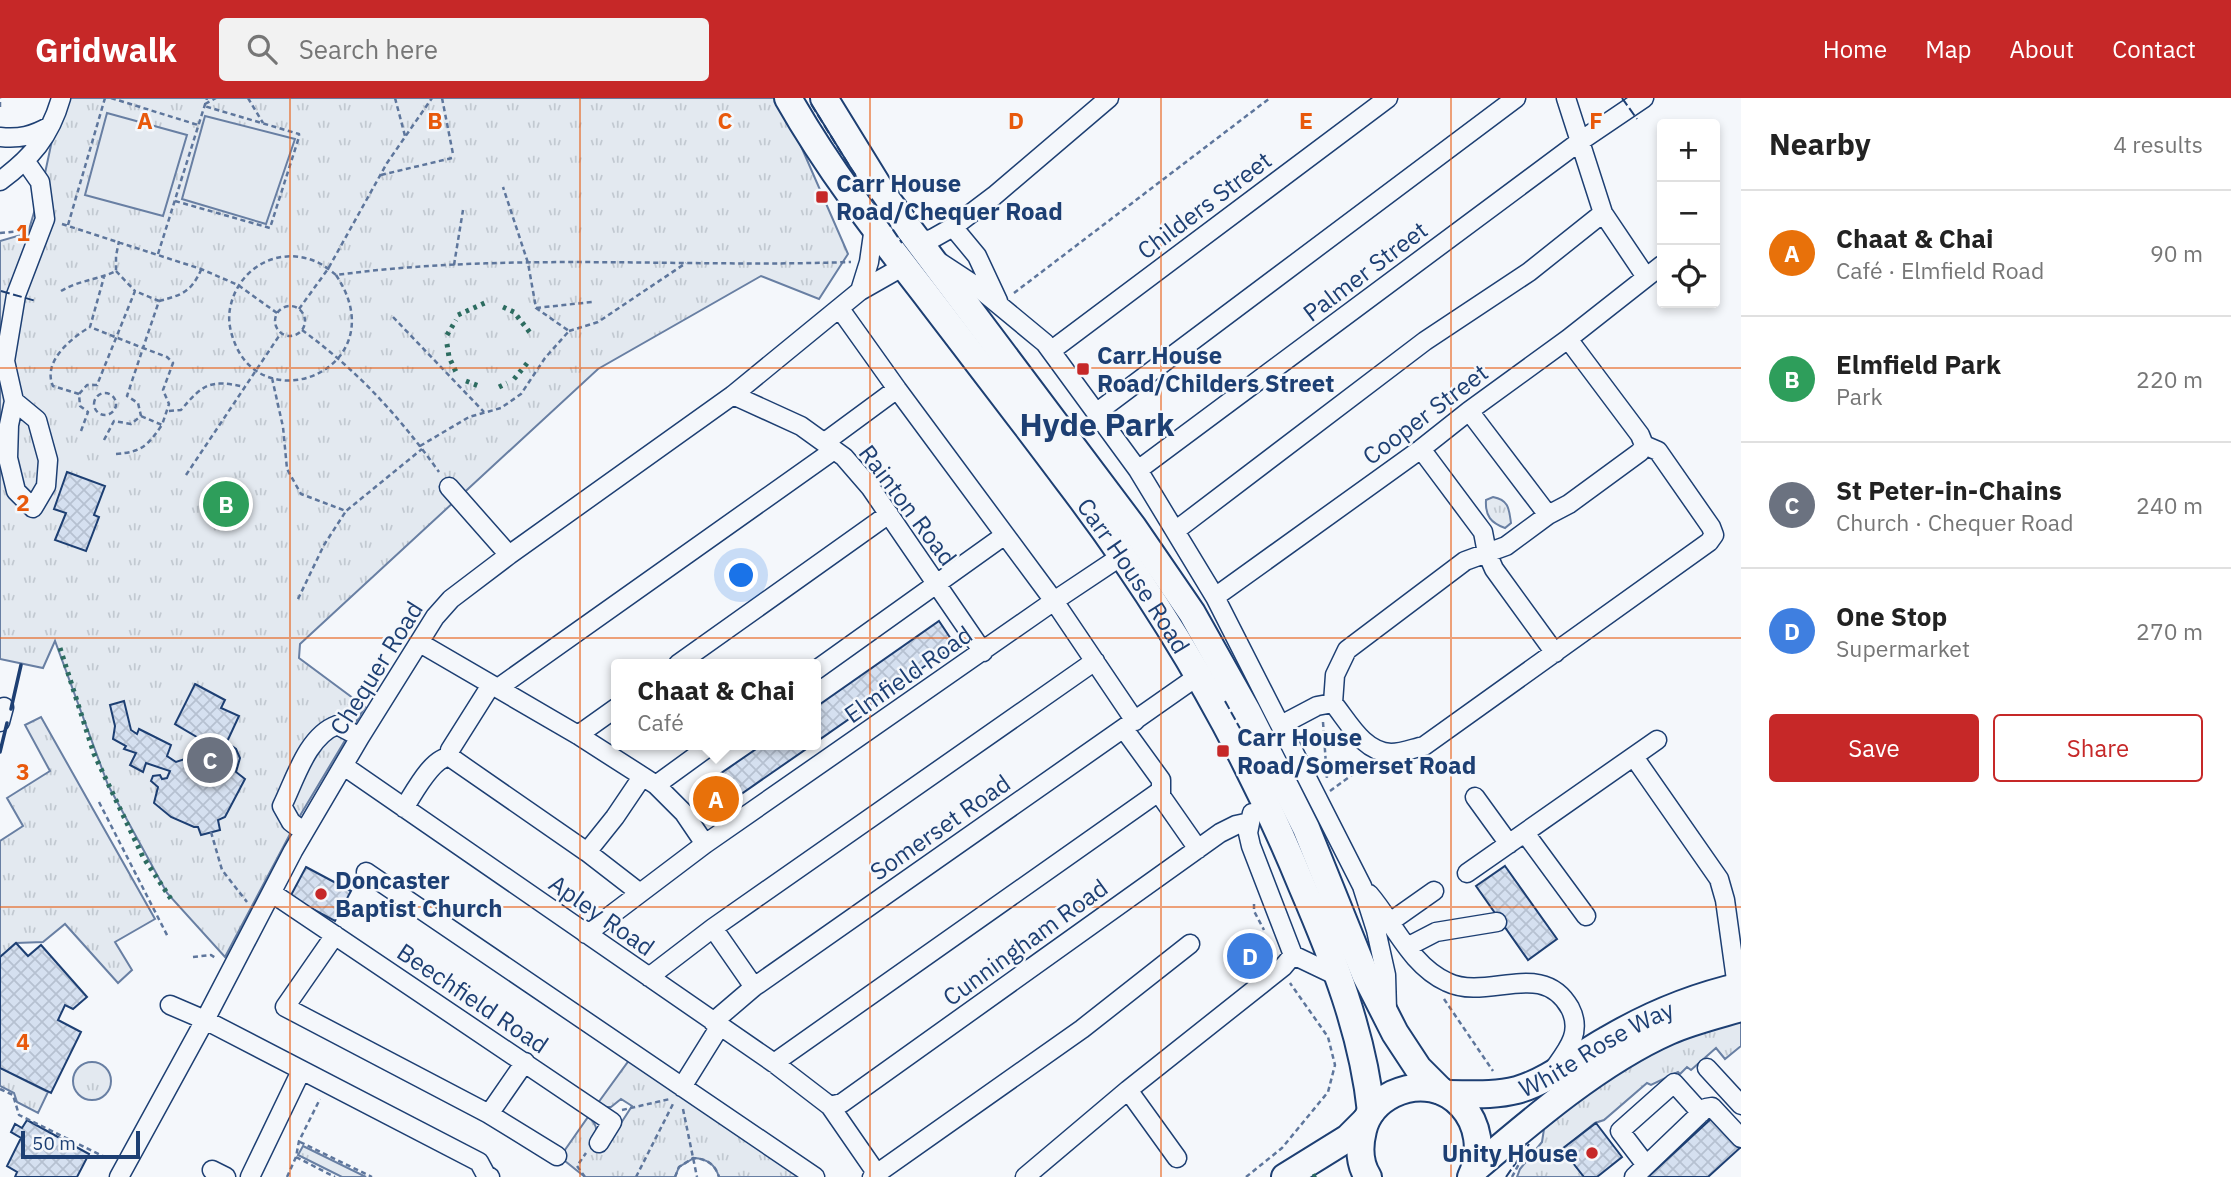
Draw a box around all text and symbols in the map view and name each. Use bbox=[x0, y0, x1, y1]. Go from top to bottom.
search box bbox=[219, 18, 709, 81]
text: Gridwalk bbox=[35, 28, 177, 71]
icon: search bbox=[243, 30, 281, 68]
text: Search here bbox=[299, 32, 438, 66]
text: Home bbox=[1823, 33, 1887, 65]
text: Map bbox=[1925, 33, 1971, 65]
text: About bbox=[2009, 33, 2074, 65]
text: Contact bbox=[2112, 33, 2196, 65]
text: A bbox=[137, 105, 153, 135]
text: B bbox=[427, 105, 443, 135]
text: C bbox=[718, 105, 733, 135]
text: D bbox=[1008, 105, 1024, 135]
text: E bbox=[1299, 105, 1313, 135]
text: F bbox=[1589, 105, 1603, 135]
map controls bbox=[1657, 119, 1720, 308]
button: + bbox=[1657, 119, 1720, 182]
text: Nearby bbox=[1769, 124, 1871, 163]
text: 4 results bbox=[2113, 129, 2203, 159]
street label: Childers Street bbox=[1130, 144, 1278, 266]
place label: Carr House Road/Chequer Road bbox=[836, 167, 1063, 227]
button: − bbox=[1657, 182, 1720, 245]
marker: Carr House Road/Chequer Road bbox=[814, 189, 830, 205]
street label: Palmer Street bbox=[1296, 214, 1434, 328]
text: 1 bbox=[16, 217, 30, 247]
text: Chaat & Chai bbox=[1836, 221, 1993, 255]
text: A bbox=[1784, 238, 1800, 268]
text: 90 m bbox=[2150, 238, 2203, 268]
button: locate bbox=[1657, 245, 1720, 308]
text: Café · Elmfield Road bbox=[1836, 255, 2044, 285]
place label: Carr House Road/Childers Street bbox=[1097, 339, 1335, 399]
text: Elmfield Park bbox=[1836, 347, 2001, 381]
street label: Cooper Street bbox=[1356, 356, 1494, 472]
marker: Carr House Road/Childers Street bbox=[1075, 361, 1091, 377]
text: B bbox=[1784, 364, 1800, 394]
text: 220 m bbox=[2136, 364, 2203, 394]
text: Park bbox=[1836, 381, 1883, 411]
district label: Hyde Park bbox=[1019, 403, 1175, 445]
street label: Rainton Road bbox=[852, 438, 964, 572]
text: St Peter-in-Chains bbox=[1836, 473, 2062, 507]
pin: B bbox=[203, 478, 249, 530]
text: 2 bbox=[16, 487, 30, 517]
text: C bbox=[1785, 490, 1799, 520]
text: 240 m bbox=[2136, 490, 2203, 520]
street label: Carr House Road bbox=[1070, 491, 1197, 659]
text: Church · Chequer Road bbox=[1836, 507, 2073, 537]
your location bbox=[724, 558, 758, 592]
street label: Chequer Road bbox=[322, 595, 430, 741]
text: One Stop bbox=[1836, 599, 1947, 633]
text: D bbox=[1784, 616, 1800, 646]
text: 270 m bbox=[2136, 616, 2203, 646]
street label: Elmfield Road bbox=[838, 618, 978, 730]
text: Supermarket bbox=[1836, 633, 1970, 663]
popup bbox=[611, 659, 821, 750]
text: Chaat & Chai bbox=[637, 673, 795, 707]
text: Café bbox=[637, 707, 684, 737]
button: Save bbox=[1769, 714, 1979, 782]
button: Share bbox=[1993, 714, 2203, 782]
place label: Carr House Road/Somerset Road bbox=[1237, 721, 1476, 781]
pin: C bbox=[187, 734, 233, 786]
marker: Carr House Road/Somerset Road bbox=[1215, 743, 1231, 759]
text: 3 bbox=[16, 756, 30, 786]
street label: Somerset Road bbox=[863, 767, 1017, 887]
pin: A bbox=[693, 773, 739, 825]
place label: Doncaster Baptist Church bbox=[335, 864, 502, 924]
street label: Apley Road bbox=[543, 867, 661, 963]
street label: Cunningham Road bbox=[936, 871, 1114, 1013]
marker: Doncaster Baptist Church bbox=[313, 886, 329, 902]
pin: D bbox=[1227, 930, 1273, 982]
street label: Beechfield Road bbox=[391, 936, 555, 1060]
street label: White Rose Way bbox=[1514, 993, 1678, 1104]
text: 4 bbox=[16, 1026, 30, 1056]
scale bar bbox=[21, 1128, 140, 1160]
text: 50 m bbox=[32, 1131, 76, 1155]
place label: Unity House bbox=[1442, 1137, 1578, 1169]
marker: Unity House bbox=[1584, 1145, 1600, 1161]

